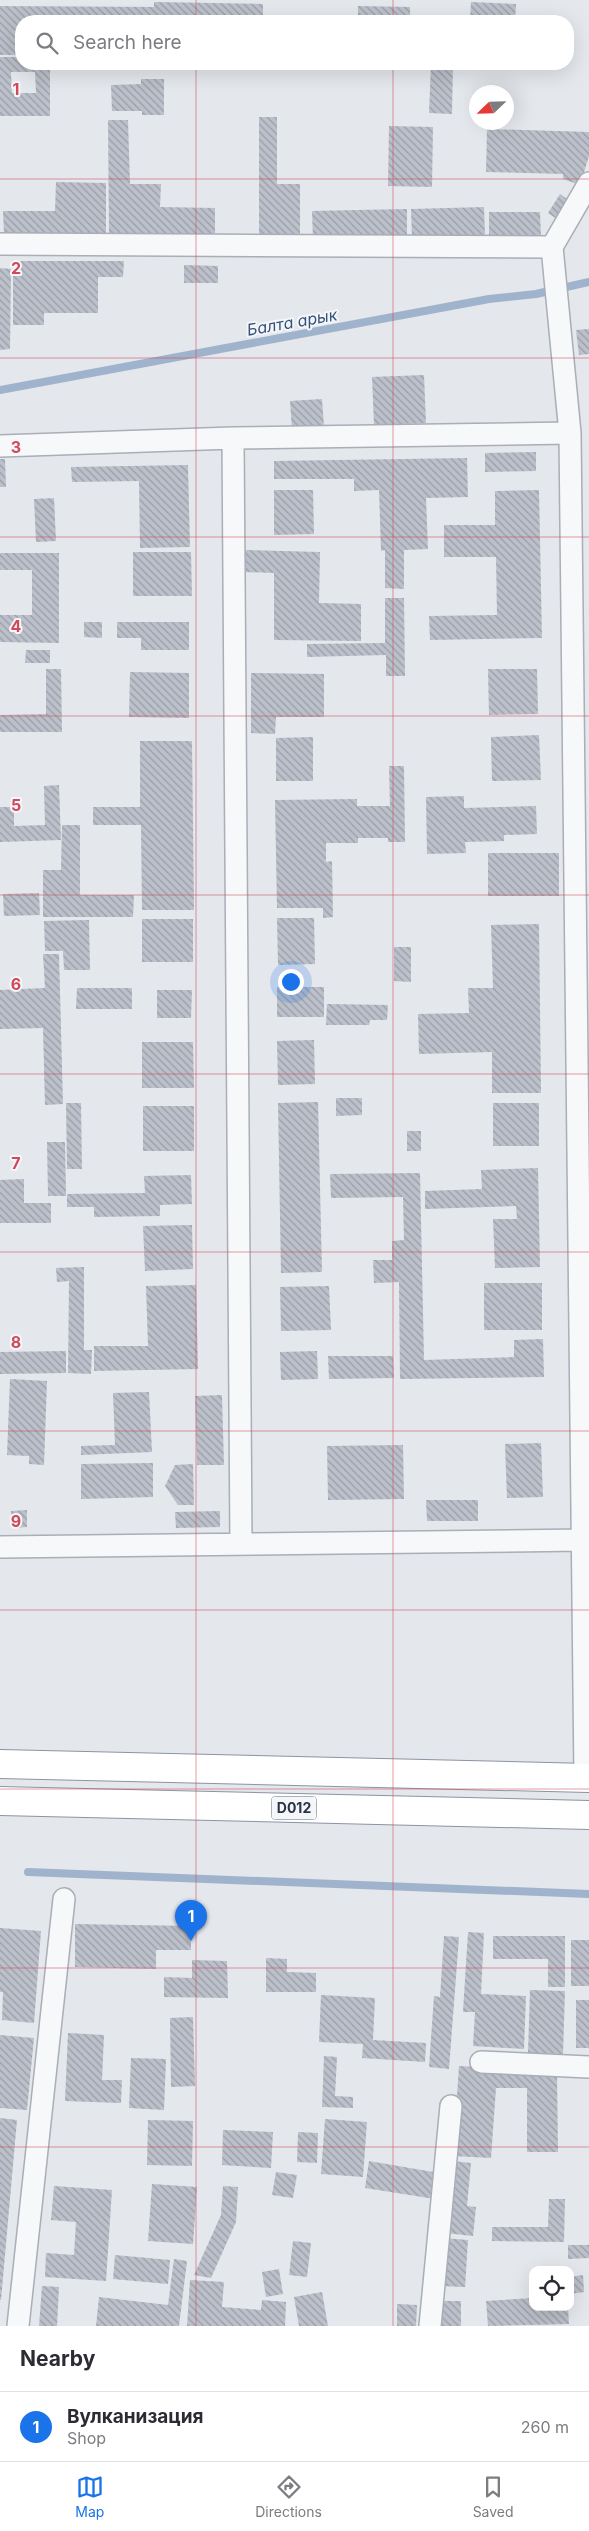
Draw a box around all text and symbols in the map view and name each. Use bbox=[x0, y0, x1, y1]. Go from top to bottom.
search box bbox=[15, 15, 574, 70]
icon: search bbox=[33, 29, 61, 57]
text: Search here bbox=[73, 31, 182, 54]
text: 1 bbox=[13, 79, 19, 99]
north arrow bbox=[469, 85, 514, 130]
text: 2 bbox=[11, 258, 21, 278]
water label: Балта арык bbox=[245, 304, 340, 340]
text: 3 bbox=[11, 437, 21, 457]
text: 4 bbox=[11, 616, 22, 636]
text: 5 bbox=[11, 795, 21, 815]
your location bbox=[278, 969, 304, 995]
text: 6 bbox=[11, 974, 21, 994]
text: 7 bbox=[11, 1153, 21, 1173]
text: 8 bbox=[11, 1332, 21, 1352]
text: 9 bbox=[11, 1511, 21, 1531]
road number: D012 bbox=[272, 1796, 316, 1820]
pin: 1 bbox=[175, 1900, 207, 1941]
map controls bbox=[529, 2266, 574, 2311]
button: locate bbox=[529, 2266, 574, 2311]
text: Nearby bbox=[20, 2346, 95, 2371]
text: Вулканизация bbox=[67, 2405, 204, 2428]
text: 1 bbox=[33, 2417, 39, 2437]
text: 260 m bbox=[521, 2417, 569, 2437]
text: Shop bbox=[67, 2428, 106, 2448]
tab: Map bbox=[75, 2473, 104, 2520]
tab: Directions bbox=[255, 2473, 322, 2520]
tab: Saved bbox=[473, 2473, 514, 2520]

